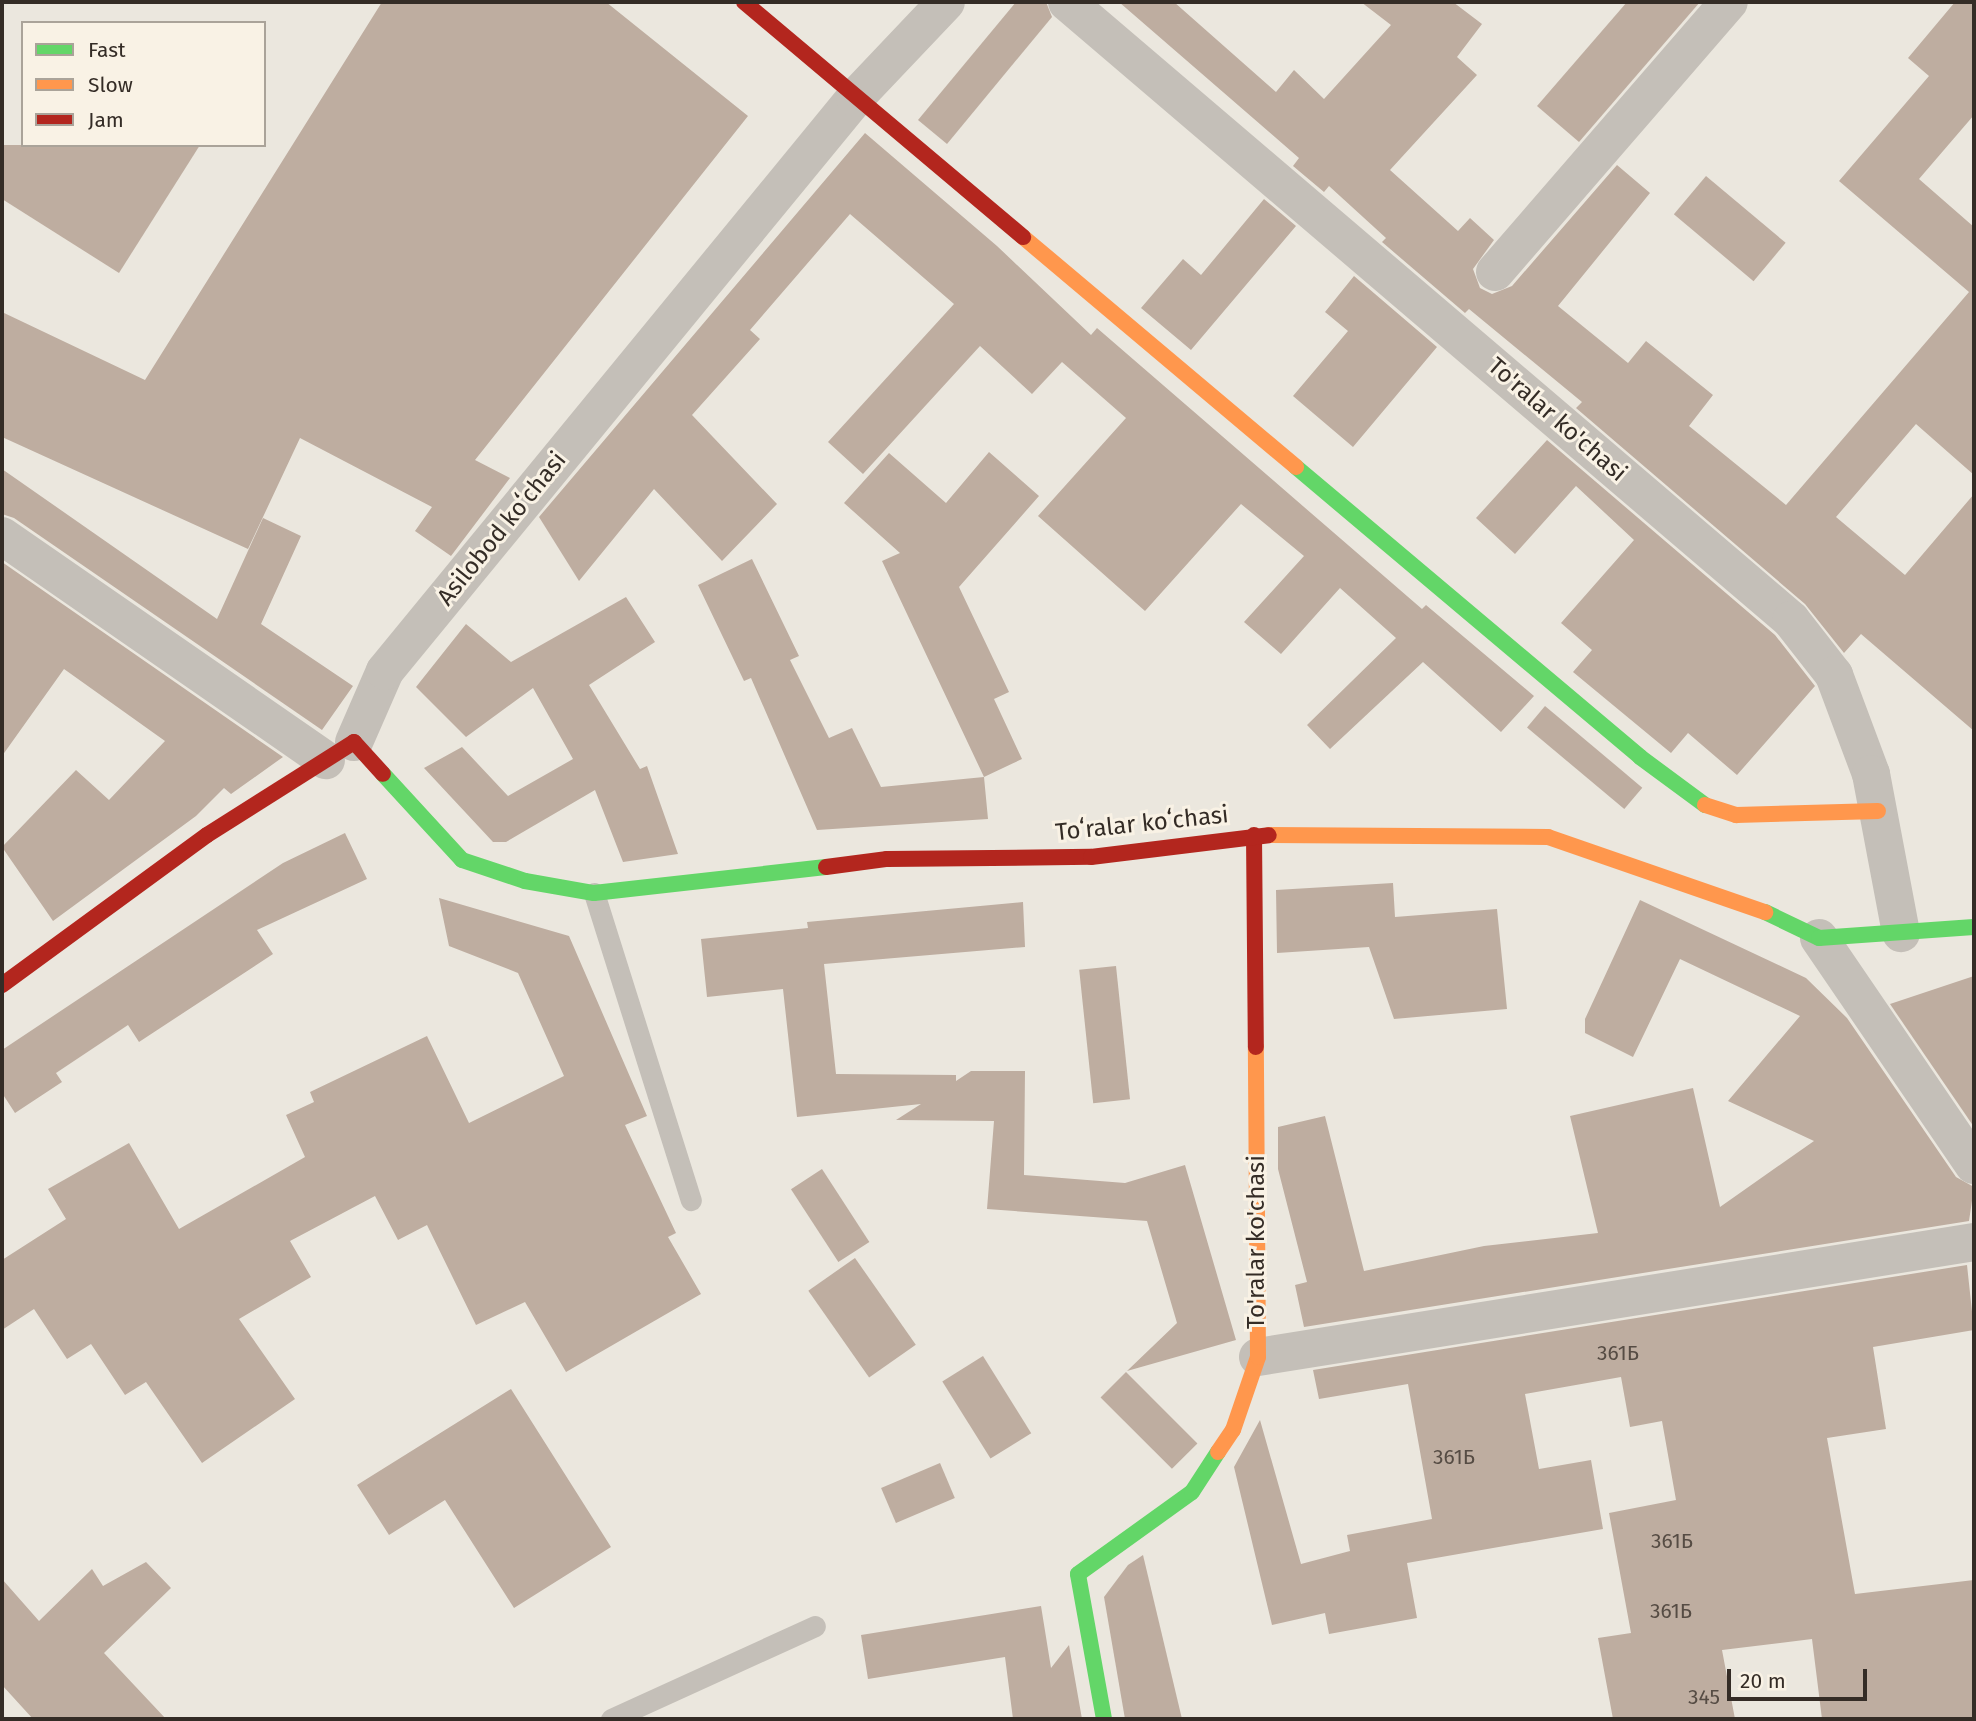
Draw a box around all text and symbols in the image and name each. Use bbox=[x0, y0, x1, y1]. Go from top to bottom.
legend bbox=[21, 21, 266, 147]
text: Fast bbox=[88, 37, 126, 63]
text: Slow bbox=[88, 72, 133, 98]
text: Jam bbox=[88, 107, 124, 133]
street label: To'ralar ko'chasi bbox=[1482, 352, 1632, 488]
street label: Asilobod koʻchasi bbox=[431, 447, 573, 611]
street label: Toʻralar koʻchasi bbox=[1054, 801, 1230, 847]
street label: To'ralar ko'chasi bbox=[1243, 1155, 1271, 1329]
house number: 361Б bbox=[1597, 1340, 1639, 1366]
house number: 361Б bbox=[1433, 1444, 1475, 1470]
house number: 361Б bbox=[1651, 1528, 1693, 1554]
house number: 361Б bbox=[1650, 1598, 1692, 1624]
scale bar bbox=[1731, 1654, 1871, 1698]
text: 20 m bbox=[1740, 1668, 1786, 1694]
house number: 345 bbox=[1688, 1684, 1720, 1710]

